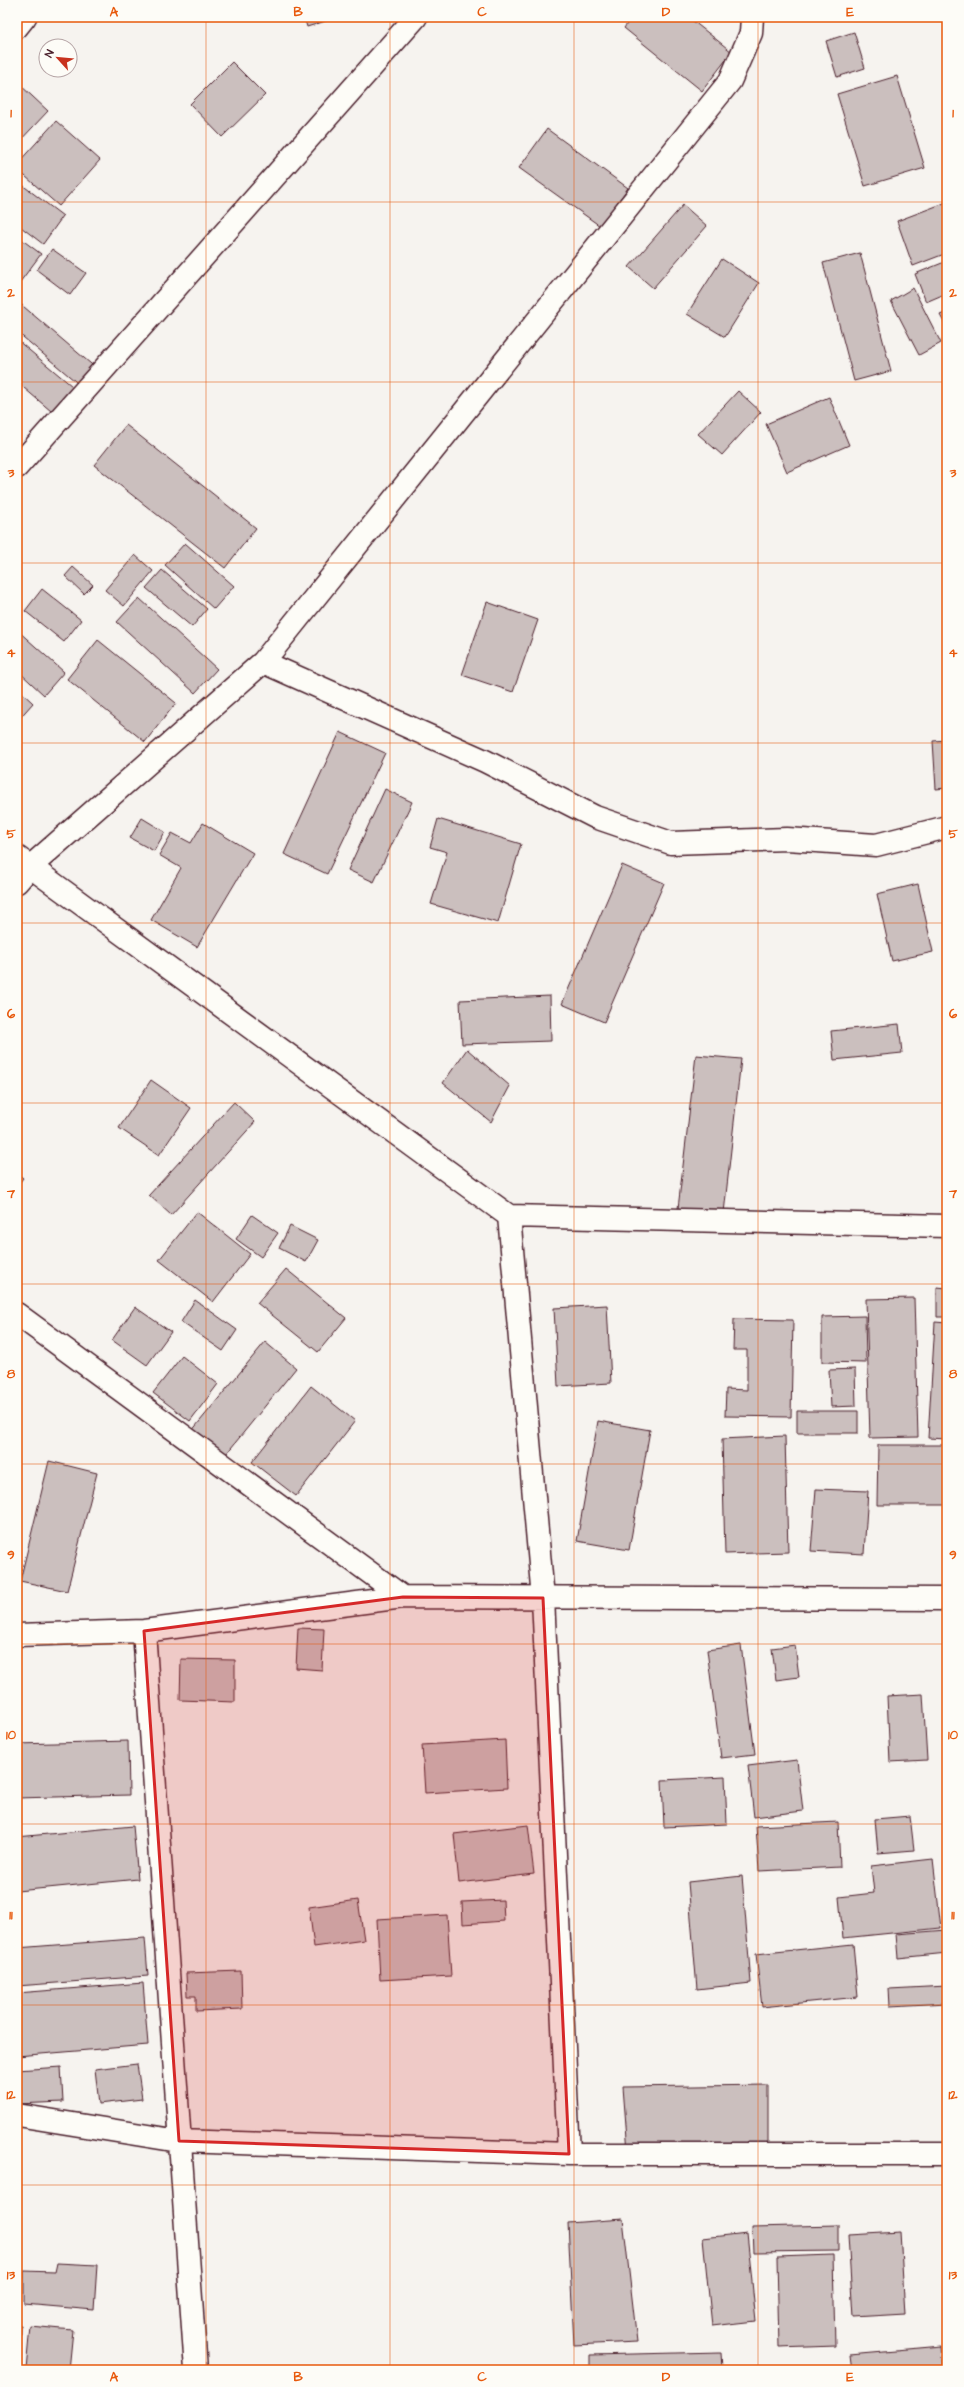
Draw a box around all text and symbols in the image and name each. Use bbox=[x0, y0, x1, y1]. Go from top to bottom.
text: A bbox=[110, 3, 119, 21]
text: B bbox=[293, 3, 303, 21]
text: C bbox=[477, 3, 487, 21]
text: D bbox=[662, 3, 671, 21]
text: E bbox=[846, 3, 854, 21]
north arrow bbox=[38, 38, 78, 78]
text: N bbox=[41, 47, 58, 60]
text: 1 bbox=[10, 104, 12, 122]
text: 1 bbox=[952, 104, 954, 122]
text: 2 bbox=[6, 284, 15, 302]
text: 2 bbox=[948, 284, 957, 302]
text: 3 bbox=[7, 464, 15, 482]
text: 3 bbox=[949, 464, 957, 482]
text: 4 bbox=[7, 644, 16, 662]
text: 4 bbox=[949, 644, 958, 662]
text: 5 bbox=[6, 825, 16, 843]
text: 5 bbox=[948, 825, 958, 843]
text: 6 bbox=[7, 1005, 16, 1023]
text: 6 bbox=[949, 1005, 958, 1023]
text: 7 bbox=[6, 1185, 16, 1203]
text: 7 bbox=[948, 1185, 958, 1203]
text: 8 bbox=[7, 1365, 16, 1383]
text: 8 bbox=[949, 1365, 958, 1383]
text: 9 bbox=[7, 1546, 15, 1564]
text: 9 bbox=[949, 1546, 957, 1564]
text: 10 bbox=[6, 1726, 17, 1744]
text: 10 bbox=[948, 1726, 959, 1744]
text: 11 bbox=[9, 1906, 13, 1924]
text: 11 bbox=[951, 1906, 955, 1924]
text: 12 bbox=[6, 2086, 16, 2104]
text: 12 bbox=[948, 2086, 958, 2104]
text: 13 bbox=[7, 2266, 16, 2284]
text: 13 bbox=[949, 2266, 958, 2284]
text: A bbox=[110, 2368, 119, 2386]
text: B bbox=[293, 2368, 303, 2386]
text: C bbox=[477, 2368, 487, 2386]
text: D bbox=[662, 2368, 671, 2386]
text: E bbox=[846, 2368, 854, 2386]

